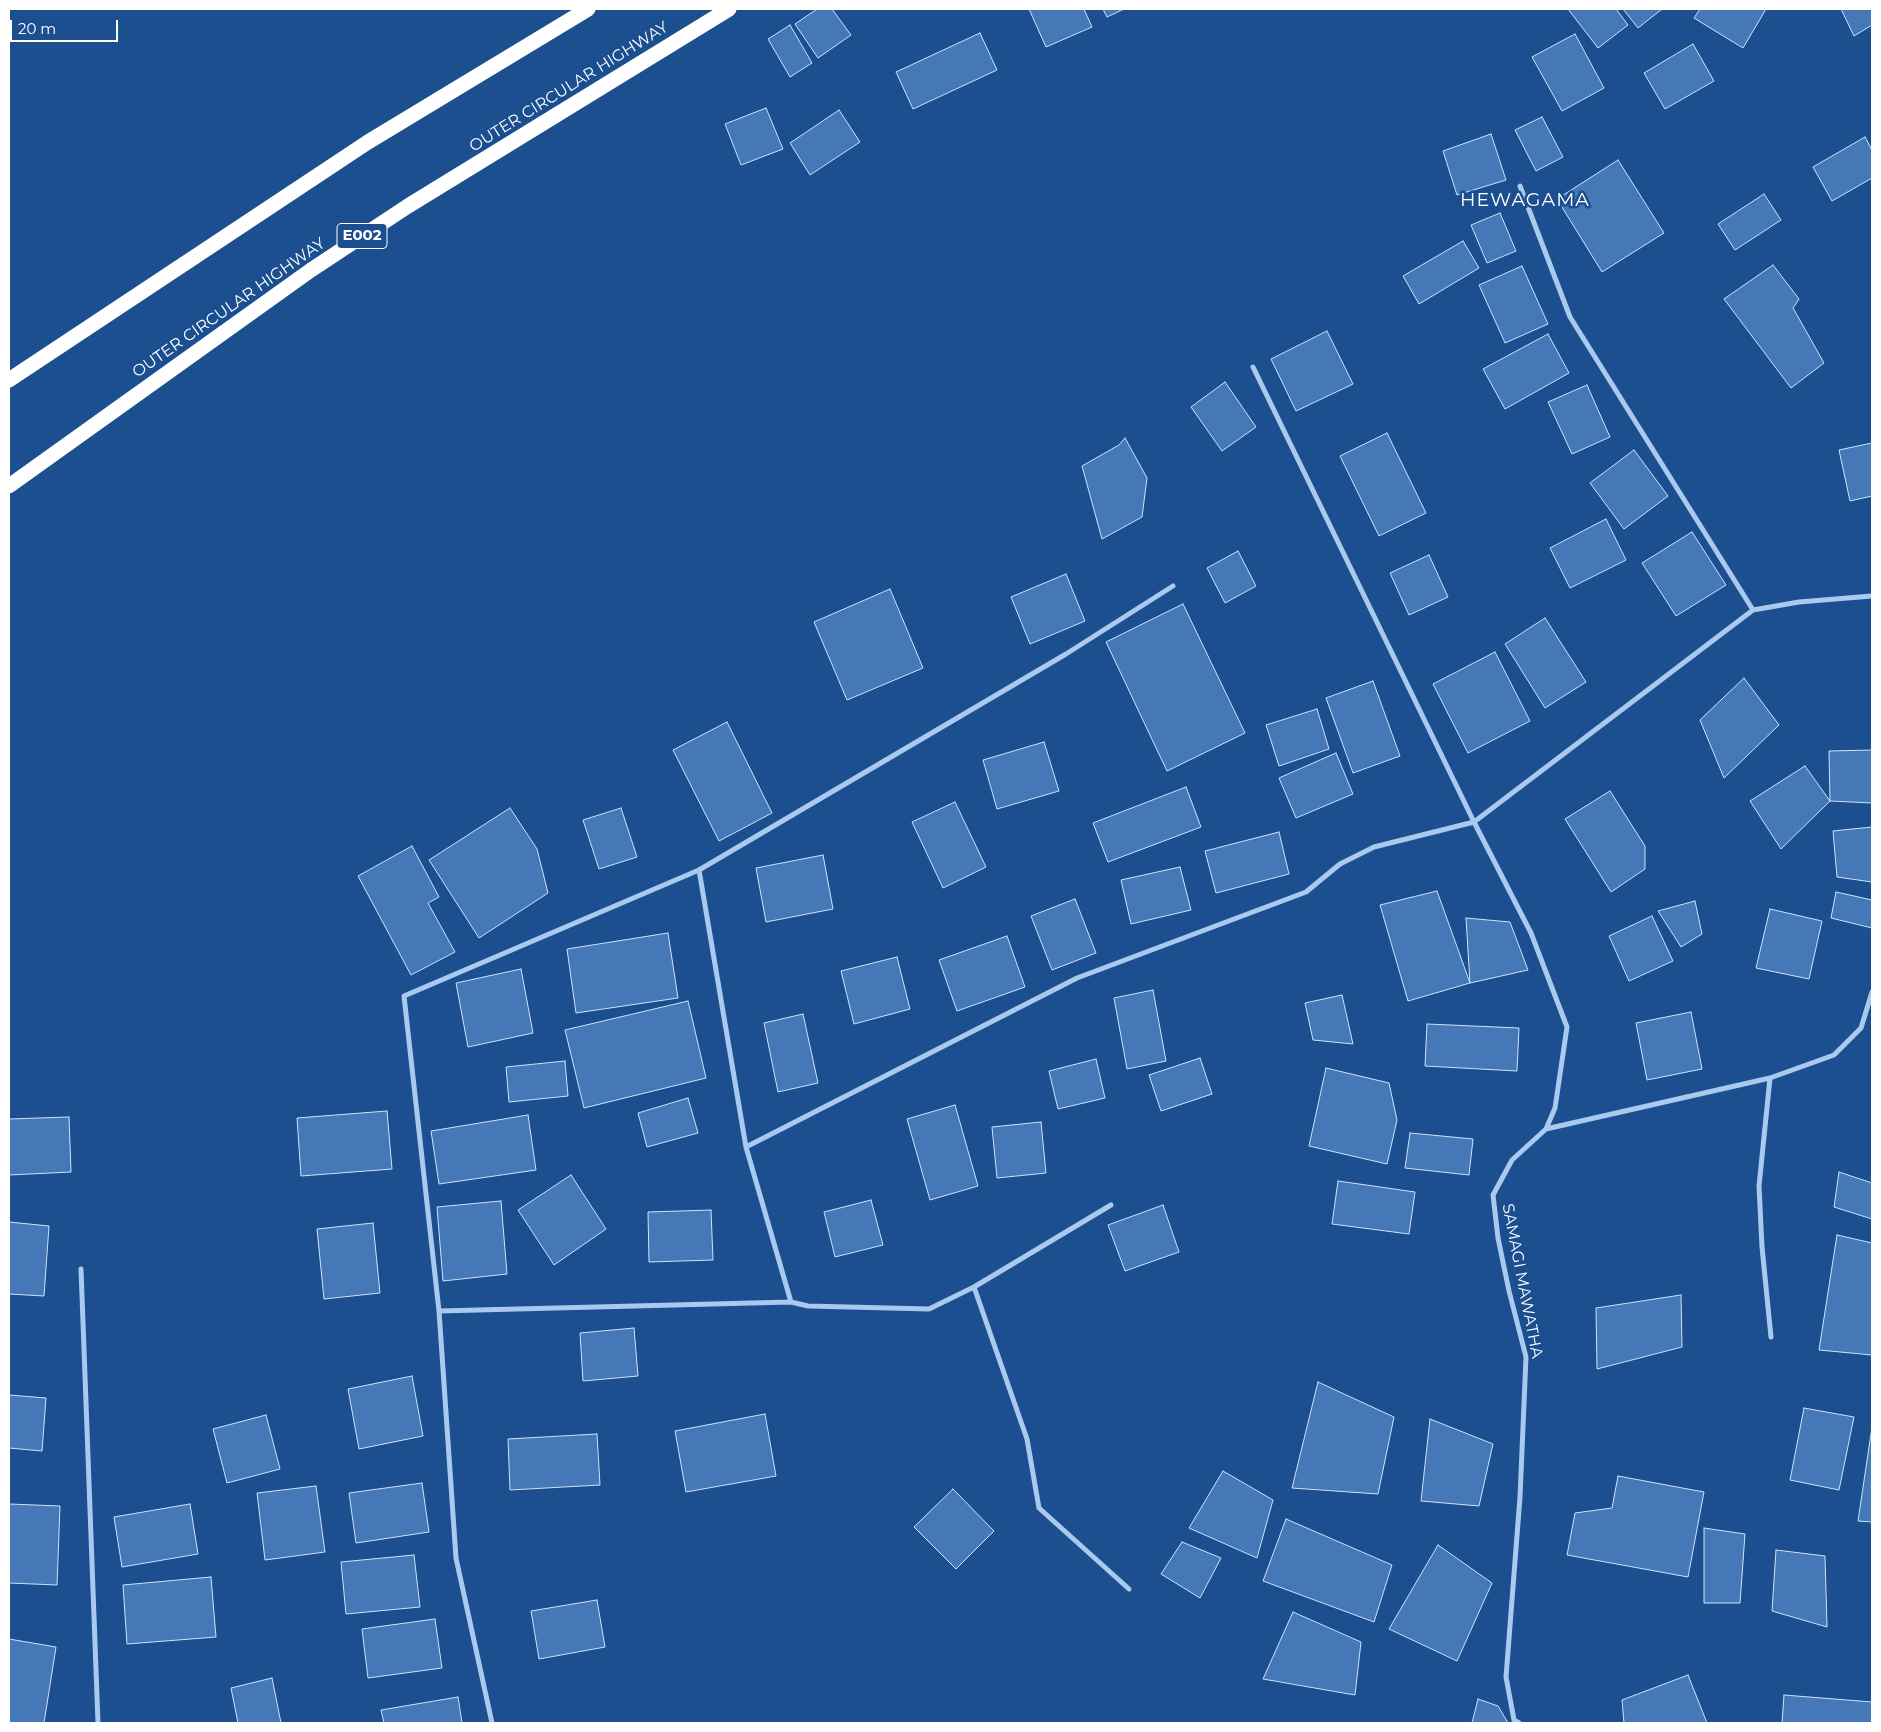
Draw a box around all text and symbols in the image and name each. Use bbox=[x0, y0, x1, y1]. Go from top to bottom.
scale bar bbox=[12, 10, 120, 42]
street label: OUTER CIRCULAR HIGHWAY bbox=[466, 18, 672, 156]
text: 20 m bbox=[18, 19, 56, 38]
district label: HEWAGAMA bbox=[1459, 189, 1591, 211]
road number: E002 bbox=[337, 224, 387, 248]
street label: OUTER CIRCULAR HIGHWAY bbox=[129, 234, 329, 382]
street label: SAMAGI MAWATHA bbox=[1498, 1202, 1546, 1360]

